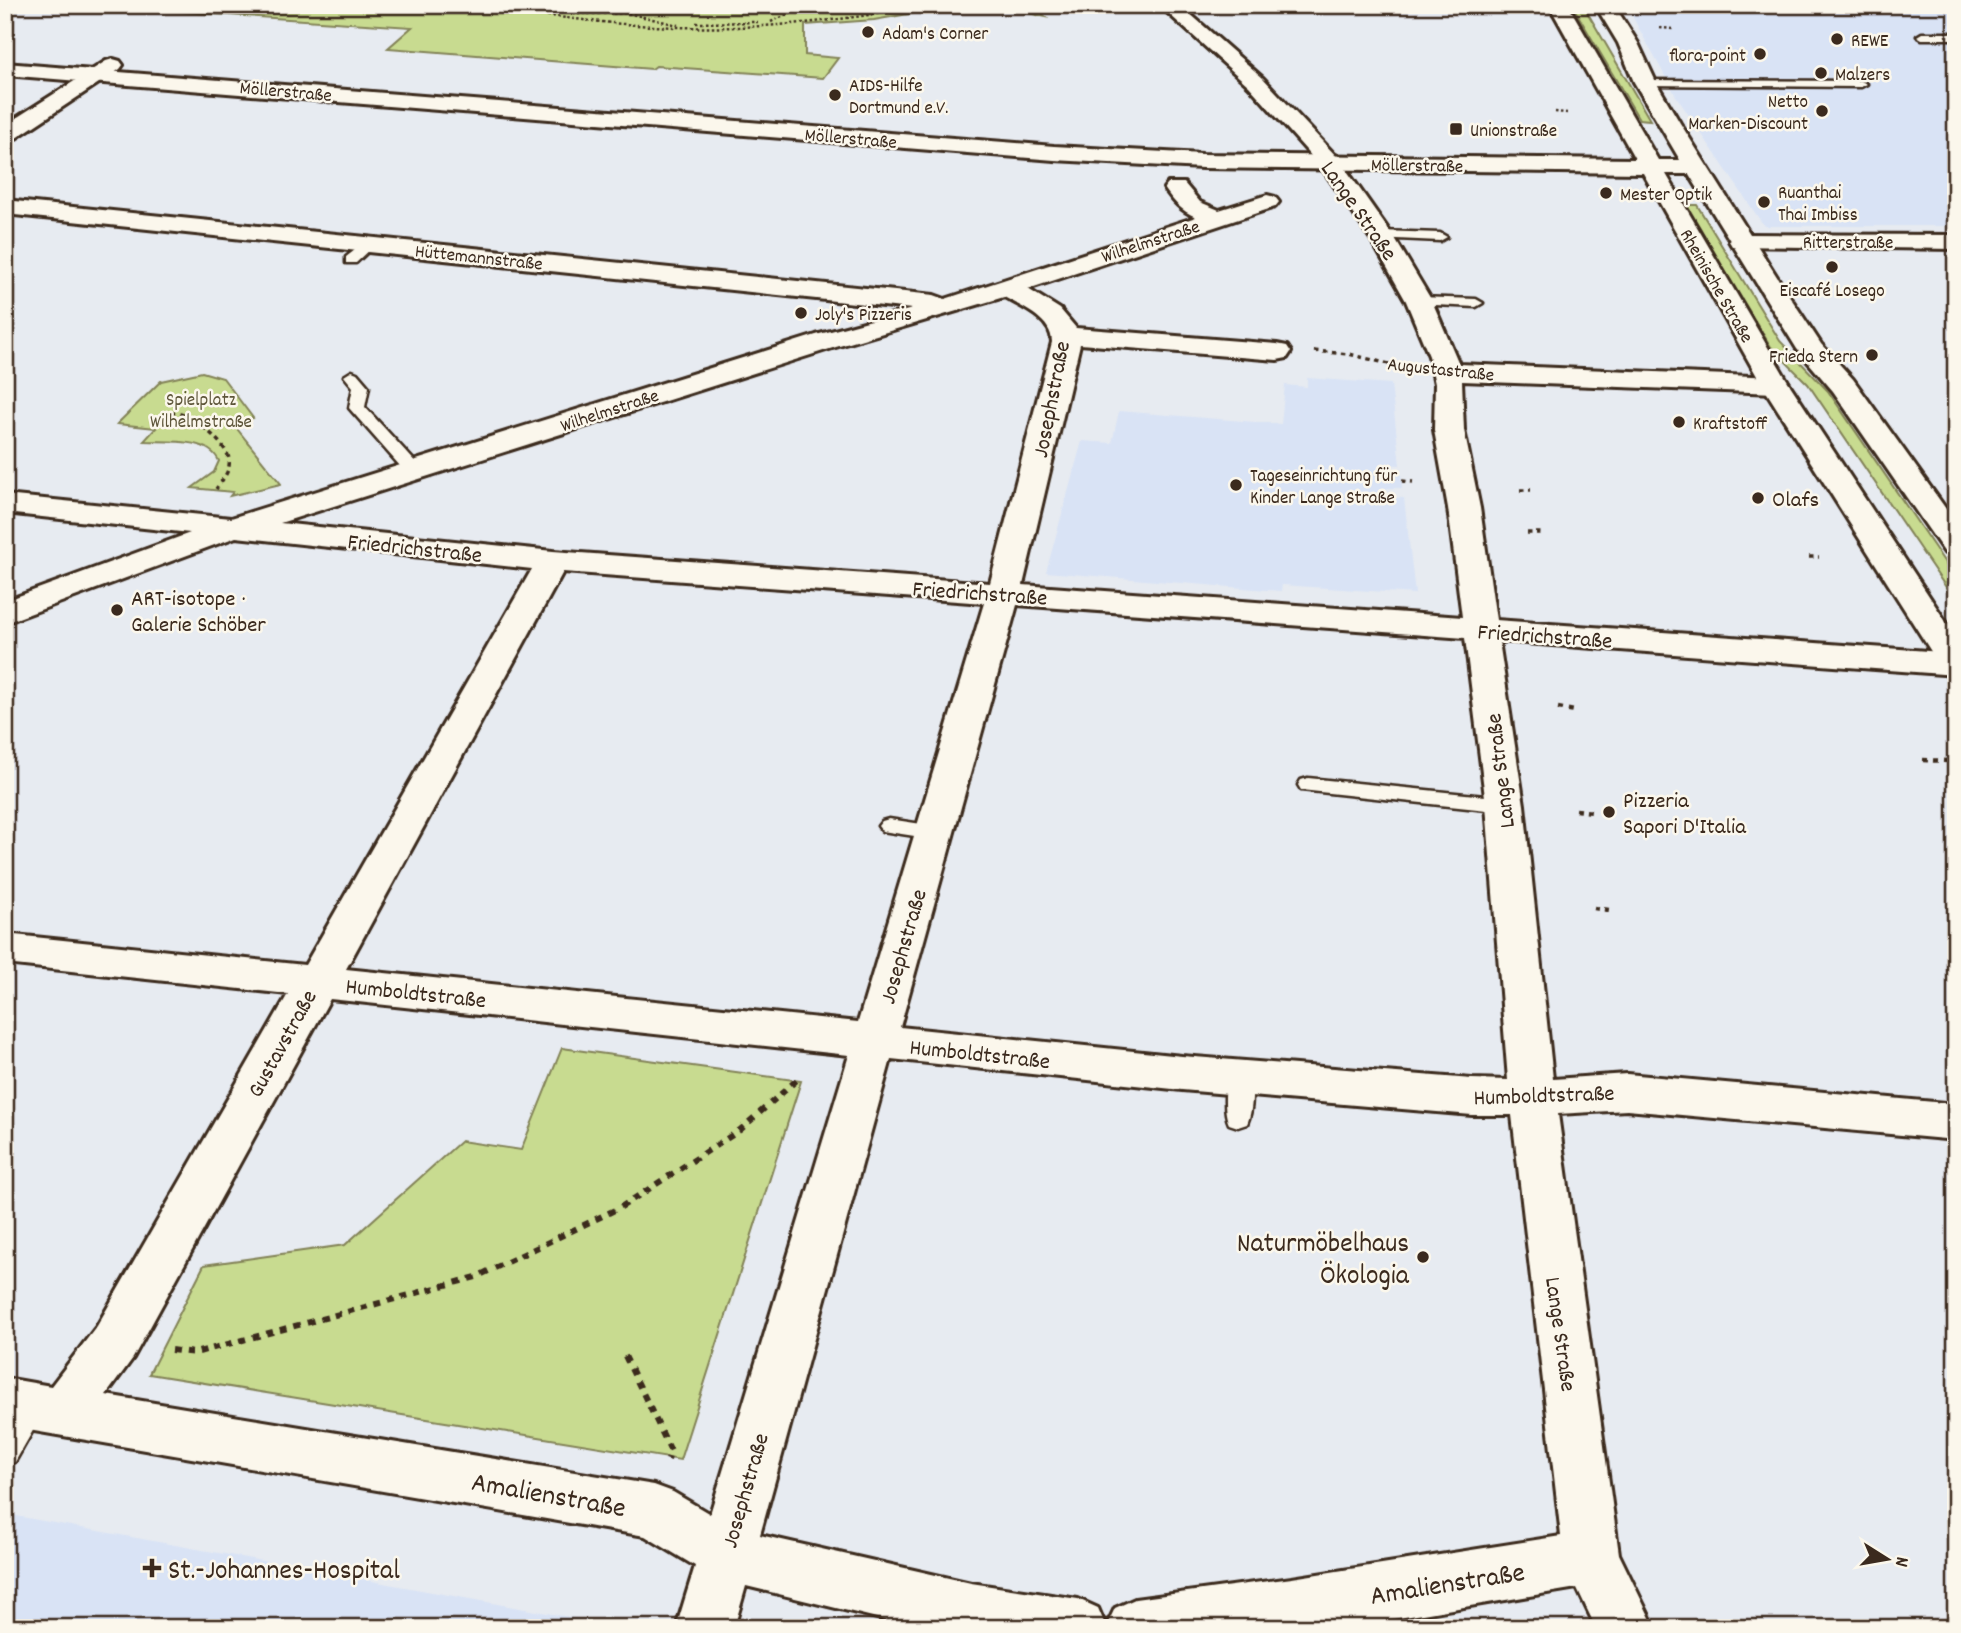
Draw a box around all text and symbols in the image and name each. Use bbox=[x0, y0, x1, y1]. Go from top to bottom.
place label: Adam's Corner bbox=[882, 22, 988, 49]
marker: Adam's Corner bbox=[860, 24, 876, 40]
place label: REWE bbox=[1851, 29, 1889, 56]
marker: REWE bbox=[1829, 31, 1845, 47]
place label: flora-point bbox=[1669, 44, 1746, 71]
marker: flora-point bbox=[1752, 46, 1768, 62]
place label: Malzers bbox=[1835, 63, 1890, 90]
marker: Malzers bbox=[1813, 65, 1829, 81]
place label: AIDS-Hilfe Dortmund e.V. bbox=[849, 74, 948, 123]
street label: Möllerstraße bbox=[238, 76, 333, 111]
marker: AIDS-Hilfe Dortmund e.V. bbox=[827, 87, 843, 103]
place label: Netto Marken-Discount bbox=[1688, 90, 1808, 139]
marker: Netto Marken-Discount bbox=[1814, 103, 1830, 119]
place label: Unionstraße bbox=[1470, 119, 1557, 146]
marker: Unionstraße bbox=[1448, 121, 1464, 137]
street label: Möllerstraße bbox=[803, 123, 898, 158]
street label: Möllerstraße bbox=[1371, 153, 1463, 182]
street label: Lange Straße bbox=[1311, 155, 1404, 269]
place label: Ruanthai Thai Imbiss bbox=[1778, 181, 1858, 230]
place label: Mester Optik bbox=[1620, 183, 1712, 210]
marker: Mester Optik bbox=[1598, 185, 1614, 201]
marker: Ruanthai Thai Imbiss bbox=[1756, 194, 1772, 210]
street label: Wilhelmstraße bbox=[1098, 215, 1204, 272]
street label: Rheinische Straße bbox=[1671, 225, 1759, 349]
street label: Ritterstraße bbox=[1803, 231, 1893, 258]
street label: Hüttemannstraße bbox=[413, 239, 544, 280]
marker: Eiscafé Losego bbox=[1824, 259, 1840, 275]
place label: Eiscafé Losego bbox=[1779, 279, 1885, 306]
place label: Joly's Pizzeris bbox=[815, 303, 912, 330]
marker: Joly's Pizzeris bbox=[793, 305, 809, 321]
street label: Josephstraße bbox=[1026, 339, 1081, 461]
place label: Frieda Stern bbox=[1769, 345, 1858, 372]
marker: Frieda Stern bbox=[1864, 347, 1880, 363]
street label: Augustastraße bbox=[1386, 352, 1495, 391]
street label: Wilhelmstraße bbox=[557, 384, 663, 441]
park label: Spielplatz Wilhelmstraße bbox=[150, 388, 252, 437]
place label: Kraftstoff bbox=[1693, 412, 1768, 439]
marker: Kraftstoff bbox=[1671, 414, 1687, 430]
place label: Tageseinrichtung für Kinder Lange Straße bbox=[1250, 464, 1397, 513]
marker: Tageseinrichtung für Kinder Lange Straße bbox=[1228, 477, 1244, 493]
place label: Olafs bbox=[1772, 485, 1819, 518]
marker: Olafs bbox=[1750, 490, 1766, 506]
street label: Friedrichstraße bbox=[346, 527, 483, 574]
street label: Friedrichstraße bbox=[911, 574, 1048, 617]
place label: ART-isotope · Galerie Schöber bbox=[131, 584, 266, 643]
marker: ART-isotope · Galerie Schöber bbox=[109, 602, 125, 618]
street label: Friedrichstraße bbox=[1476, 617, 1613, 660]
street label: Lange Straße bbox=[1479, 711, 1526, 830]
place label: Pizzeria Sapori D'Italia bbox=[1623, 786, 1747, 845]
marker: Pizzeria Sapori D'Italia bbox=[1601, 804, 1617, 820]
street label: Josephstraße bbox=[873, 886, 938, 1008]
street label: Humboldtstraße bbox=[344, 972, 487, 1019]
street label: Gustavstraße bbox=[241, 985, 327, 1105]
street label: Humboldtstraße bbox=[908, 1033, 1051, 1080]
street label: Humboldtstraße bbox=[1473, 1079, 1615, 1116]
place label: Naturmöbelhaus Ökologia bbox=[1237, 1226, 1410, 1298]
marker: Naturmöbelhaus Ökologia bbox=[1415, 1249, 1431, 1265]
street label: Lange Straße bbox=[1534, 1275, 1583, 1394]
street label: Josephstraße bbox=[715, 1430, 780, 1552]
street label: Amalienstraße bbox=[468, 1465, 628, 1531]
north arrow bbox=[1853, 1524, 1923, 1594]
place label: St.-Johannes-Hospital bbox=[168, 1553, 400, 1593]
text: N bbox=[1886, 1554, 1914, 1569]
street label: Amalienstraße bbox=[1368, 1555, 1528, 1619]
marker: St.-Johannes-Hospital bbox=[142, 1558, 162, 1578]

